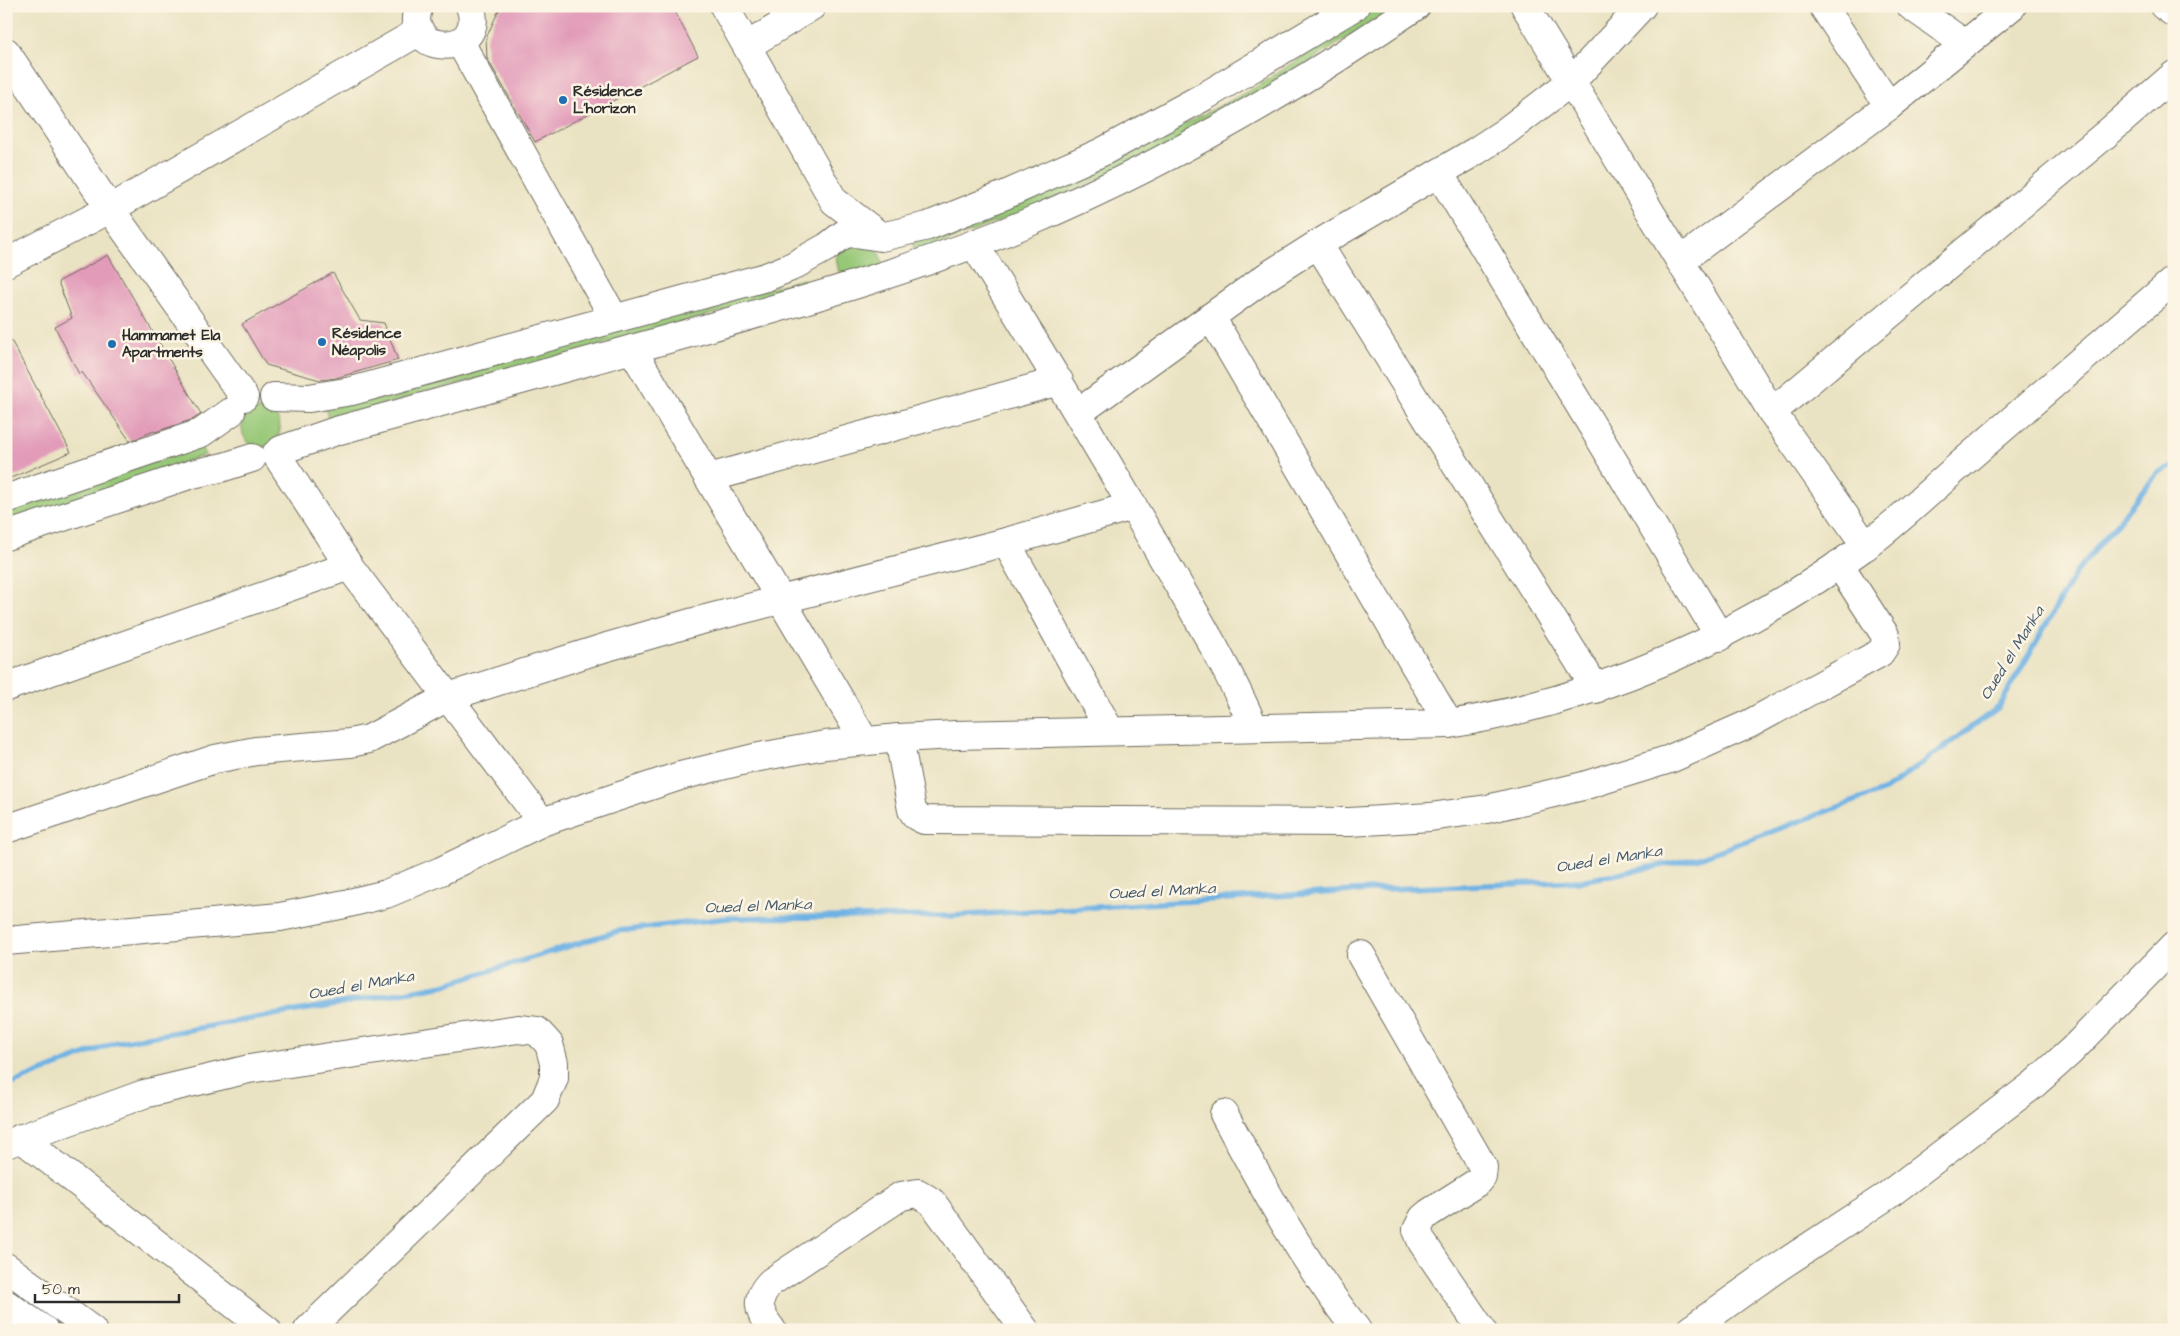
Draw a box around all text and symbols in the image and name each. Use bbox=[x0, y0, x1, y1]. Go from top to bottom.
place label: Résidence L'horizon bbox=[573, 81, 643, 119]
marker: Résidence L'horizon bbox=[557, 94, 569, 106]
place label: Résidence Néapolis bbox=[332, 323, 402, 361]
place label: Hammamet Ela Apartments bbox=[122, 325, 221, 363]
marker: Résidence Néapolis bbox=[316, 336, 328, 348]
marker: Hammamet Ela Apartments bbox=[106, 338, 118, 350]
water label: Oued el Manka bbox=[1974, 601, 2050, 704]
water label: Oued el Manka bbox=[1554, 840, 1664, 878]
water label: Oued el Manka bbox=[1108, 877, 1217, 905]
water label: Oued el Manka bbox=[704, 893, 813, 919]
water label: Oued el Manka bbox=[306, 965, 416, 1005]
scale bar bbox=[35, 1271, 179, 1303]
text: 50 m bbox=[42, 1279, 80, 1300]

